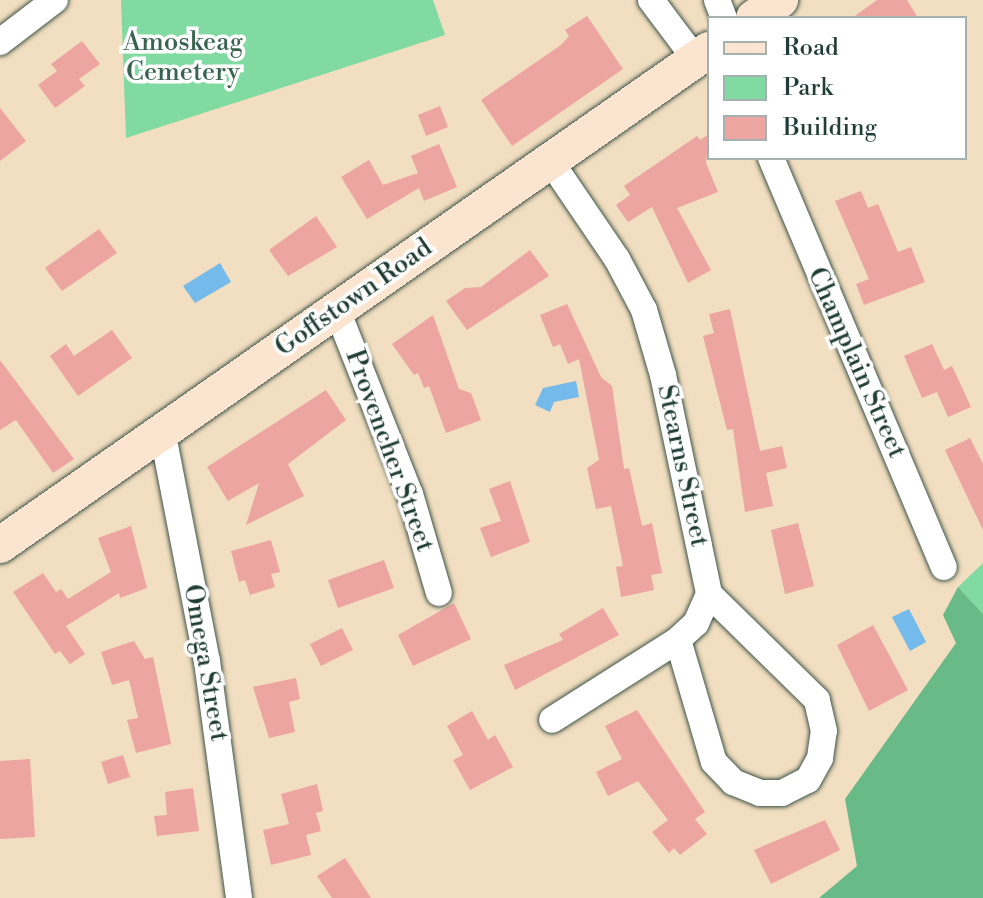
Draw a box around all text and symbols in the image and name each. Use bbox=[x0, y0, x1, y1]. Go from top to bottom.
legend bbox=[707, 16, 967, 160]
park label: Amoskeag Cemetery bbox=[123, 27, 243, 88]
text: Road bbox=[783, 33, 839, 63]
text: Park bbox=[783, 73, 833, 103]
text: Building bbox=[783, 113, 877, 143]
street label: Goffstown Road bbox=[270, 232, 438, 364]
street label: Champlain Street bbox=[800, 263, 912, 463]
street label: Provencher Street bbox=[338, 346, 440, 556]
street label: Stearns Street bbox=[650, 382, 714, 550]
street label: Omega Street bbox=[176, 582, 234, 744]

